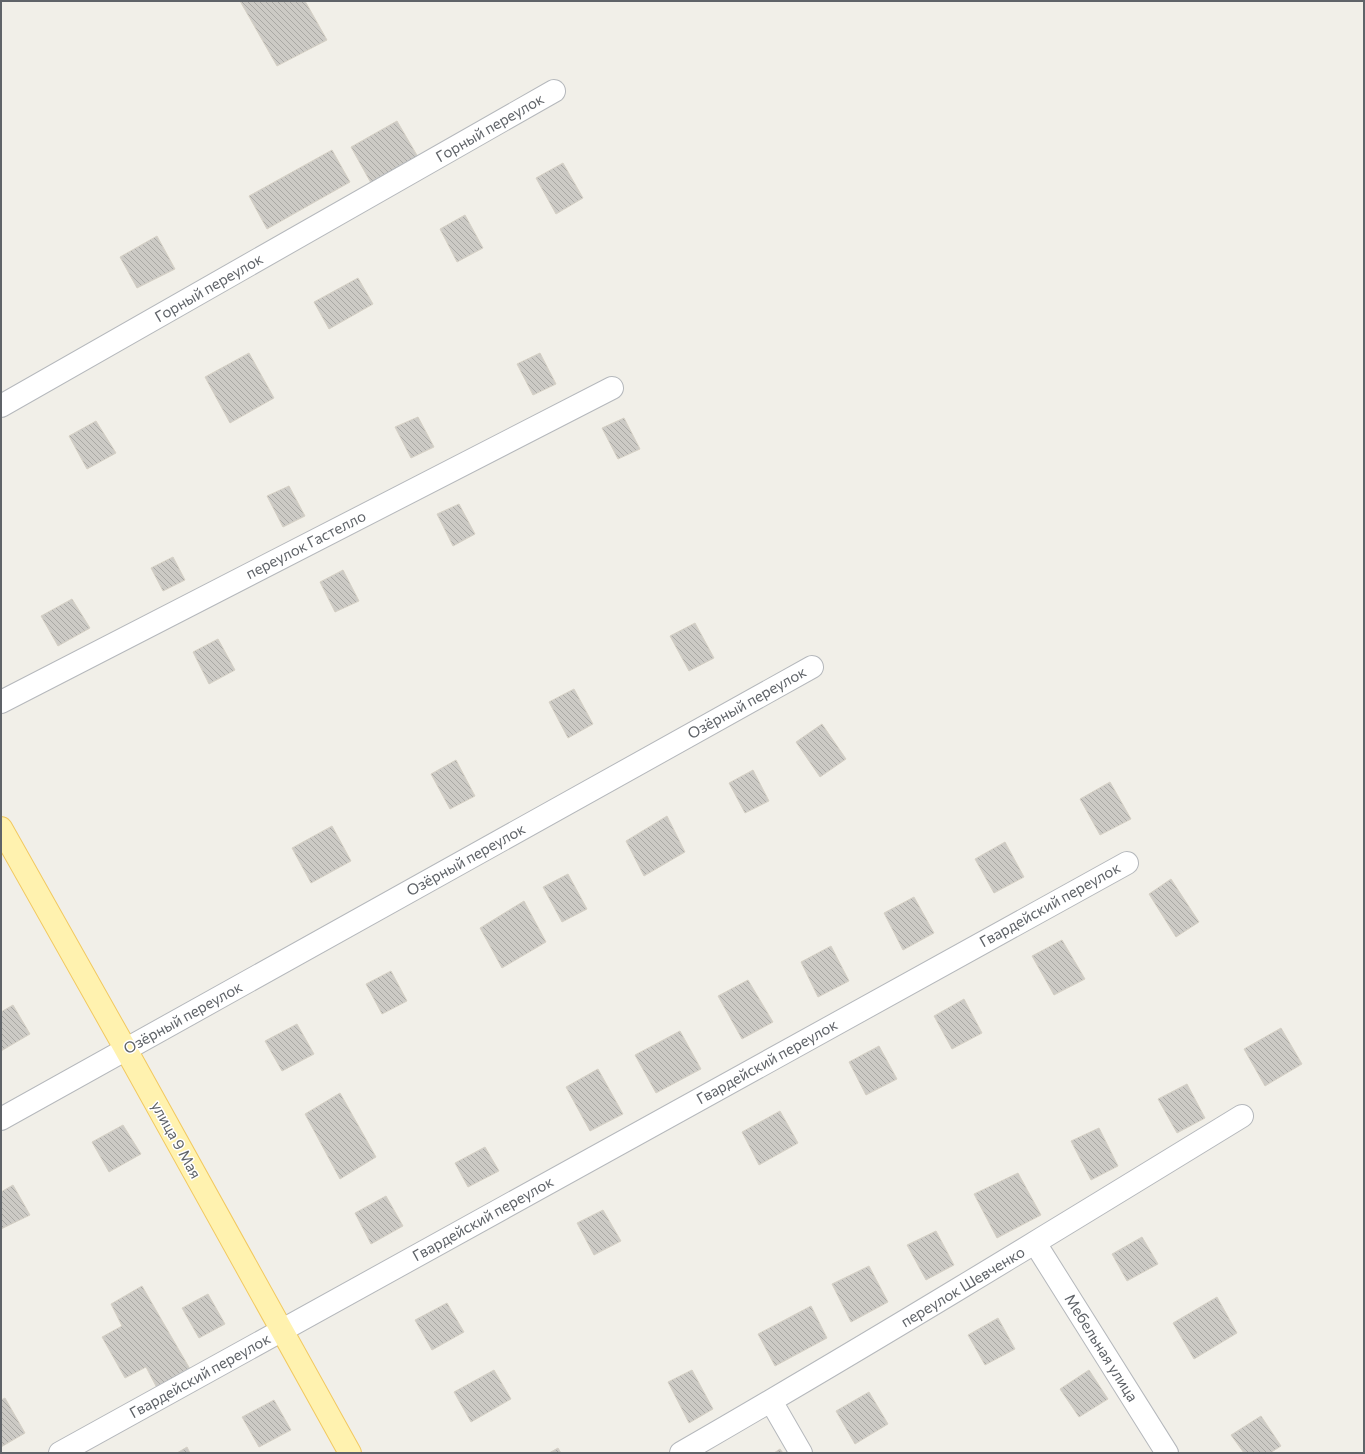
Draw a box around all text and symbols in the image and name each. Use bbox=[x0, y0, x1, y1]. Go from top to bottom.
street label: Горный переулок bbox=[432, 89, 547, 165]
street label: Горный переулок bbox=[151, 249, 266, 325]
street label: переулок Гастелло bbox=[243, 506, 369, 582]
street label: Озёрный переулок bbox=[684, 662, 809, 742]
street label: Озёрный переулок bbox=[403, 819, 528, 899]
street label: Гвардейский переулок bbox=[976, 858, 1123, 950]
street label: Озёрный переулок bbox=[120, 977, 245, 1057]
street label: Гвардейский переулок bbox=[693, 1015, 840, 1107]
street label: улица 9 Мая bbox=[148, 1098, 206, 1181]
street label: Гвардейский переулок bbox=[409, 1172, 556, 1264]
street label: переулок Шевченко bbox=[897, 1242, 1028, 1330]
street label: Мебельная улица bbox=[1061, 1290, 1142, 1405]
street label: Гвардейский переулок bbox=[126, 1329, 273, 1421]

